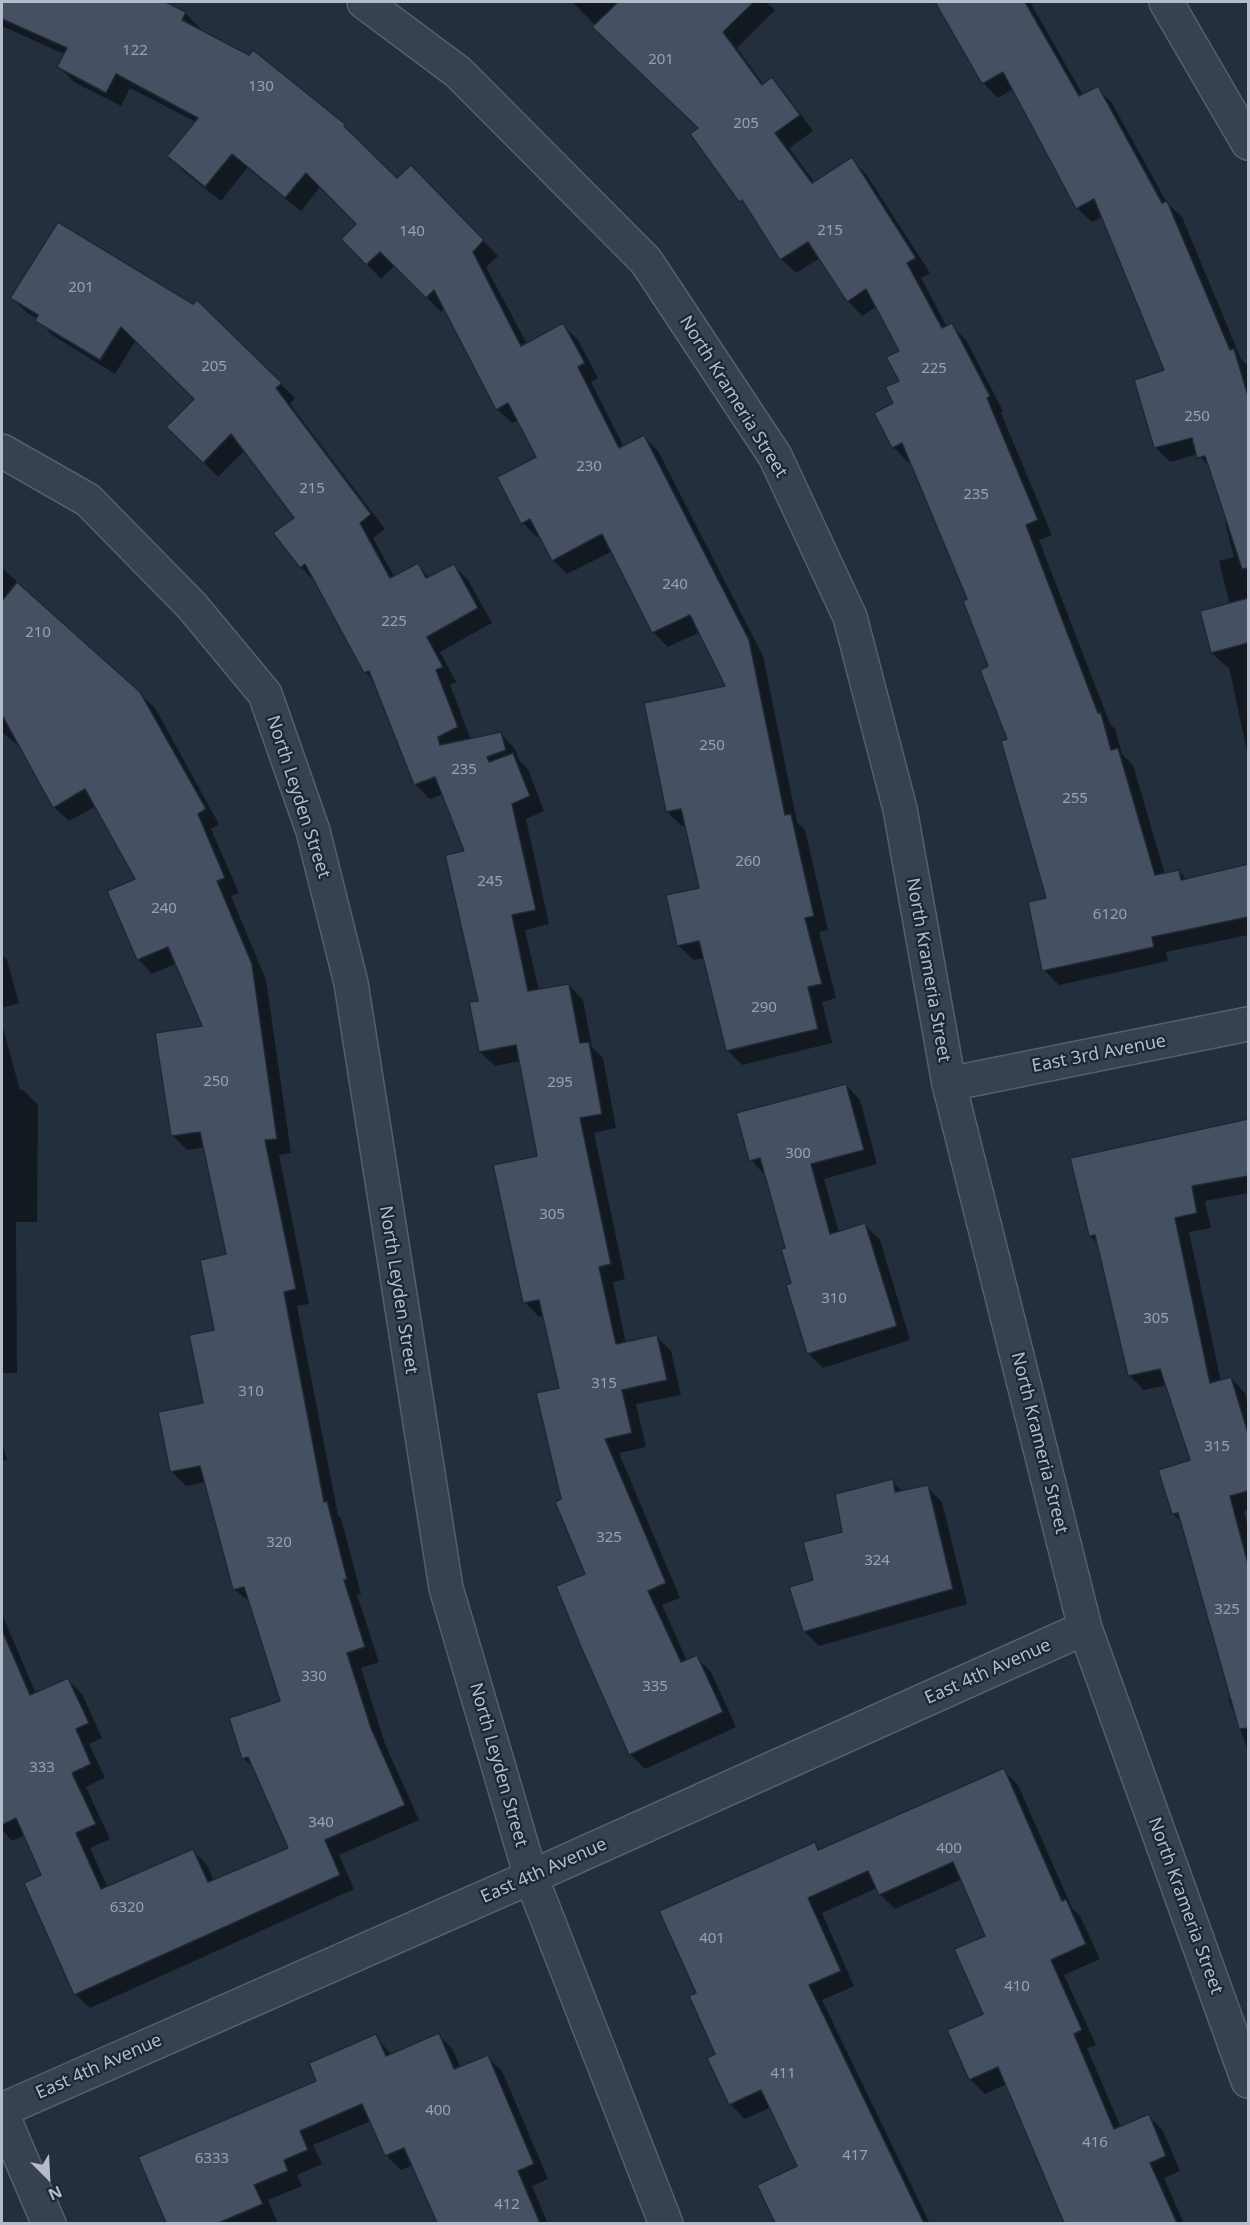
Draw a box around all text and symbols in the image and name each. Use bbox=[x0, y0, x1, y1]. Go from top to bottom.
house number: 122 bbox=[122, 42, 148, 60]
house number: 201 bbox=[648, 51, 674, 69]
house number: 130 bbox=[248, 78, 274, 96]
house number: 205 bbox=[733, 115, 759, 133]
house number: 215 bbox=[817, 222, 843, 240]
house number: 140 bbox=[399, 223, 425, 241]
house number: 201 bbox=[68, 279, 94, 297]
street label: North Krameria Street bbox=[674, 312, 792, 482]
house number: 205 bbox=[201, 358, 227, 376]
house number: 225 bbox=[921, 360, 947, 378]
house number: 250 bbox=[1184, 408, 1210, 426]
house number: 230 bbox=[576, 458, 602, 476]
house number: 215 bbox=[299, 480, 325, 498]
house number: 235 bbox=[963, 486, 989, 504]
house number: 240 bbox=[662, 576, 688, 594]
house number: 225 bbox=[381, 613, 407, 631]
house number: 210 bbox=[25, 624, 51, 642]
street label: North Leyden Street bbox=[261, 713, 335, 881]
house number: 250 bbox=[699, 737, 725, 755]
house number: 235 bbox=[451, 761, 477, 779]
house number: 255 bbox=[1062, 790, 1088, 808]
house number: 260 bbox=[735, 853, 761, 871]
house number: 245 bbox=[477, 873, 503, 891]
street label: North Krameria Street bbox=[901, 876, 955, 1064]
house number: 240 bbox=[151, 900, 177, 918]
house number: 6120 bbox=[1093, 906, 1127, 924]
house number: 290 bbox=[751, 999, 777, 1017]
street label: East 3rd Avenue bbox=[1030, 1030, 1168, 1078]
house number: 250 bbox=[203, 1073, 229, 1091]
house number: 295 bbox=[547, 1074, 573, 1092]
house number: 300 bbox=[785, 1145, 811, 1163]
street label: North Leyden Street bbox=[374, 1204, 422, 1376]
house number: 305 bbox=[539, 1206, 565, 1224]
house number: 310 bbox=[821, 1290, 847, 1308]
house number: 305 bbox=[1143, 1310, 1169, 1328]
street label: North Krameria Street bbox=[1006, 1350, 1072, 1536]
house number: 315 bbox=[591, 1375, 617, 1393]
house number: 310 bbox=[238, 1383, 264, 1401]
house number: 315 bbox=[1204, 1438, 1230, 1456]
house number: 325 bbox=[596, 1529, 622, 1547]
house number: 320 bbox=[266, 1534, 292, 1552]
house number: 324 bbox=[864, 1552, 890, 1570]
house number: 325 bbox=[1214, 1601, 1240, 1619]
street label: East 4th Avenue bbox=[922, 1635, 1054, 1709]
house number: 330 bbox=[301, 1668, 327, 1686]
house number: 335 bbox=[642, 1678, 668, 1696]
street label: North Leyden Street bbox=[464, 1680, 532, 1850]
house number: 333 bbox=[29, 1759, 55, 1777]
house number: 340 bbox=[308, 1814, 334, 1832]
street label: North Krameria Street bbox=[1143, 1815, 1227, 1997]
street label: East 4th Avenue bbox=[478, 1834, 610, 1908]
house number: 400 bbox=[936, 1840, 962, 1858]
house number: 6320 bbox=[110, 1899, 144, 1917]
house number: 401 bbox=[699, 1930, 725, 1948]
house number: 410 bbox=[1004, 1978, 1030, 1996]
street label: East 4th Avenue bbox=[33, 2030, 165, 2104]
house number: 411 bbox=[770, 2065, 796, 2083]
house number: 400 bbox=[425, 2102, 451, 2120]
house number: 416 bbox=[1082, 2134, 1108, 2152]
north arrow bbox=[18, 2147, 78, 2207]
house number: 417 bbox=[842, 2147, 868, 2165]
house number: 6333 bbox=[195, 2150, 229, 2168]
text: N bbox=[45, 2181, 66, 2206]
house number: 412 bbox=[494, 2196, 520, 2214]

